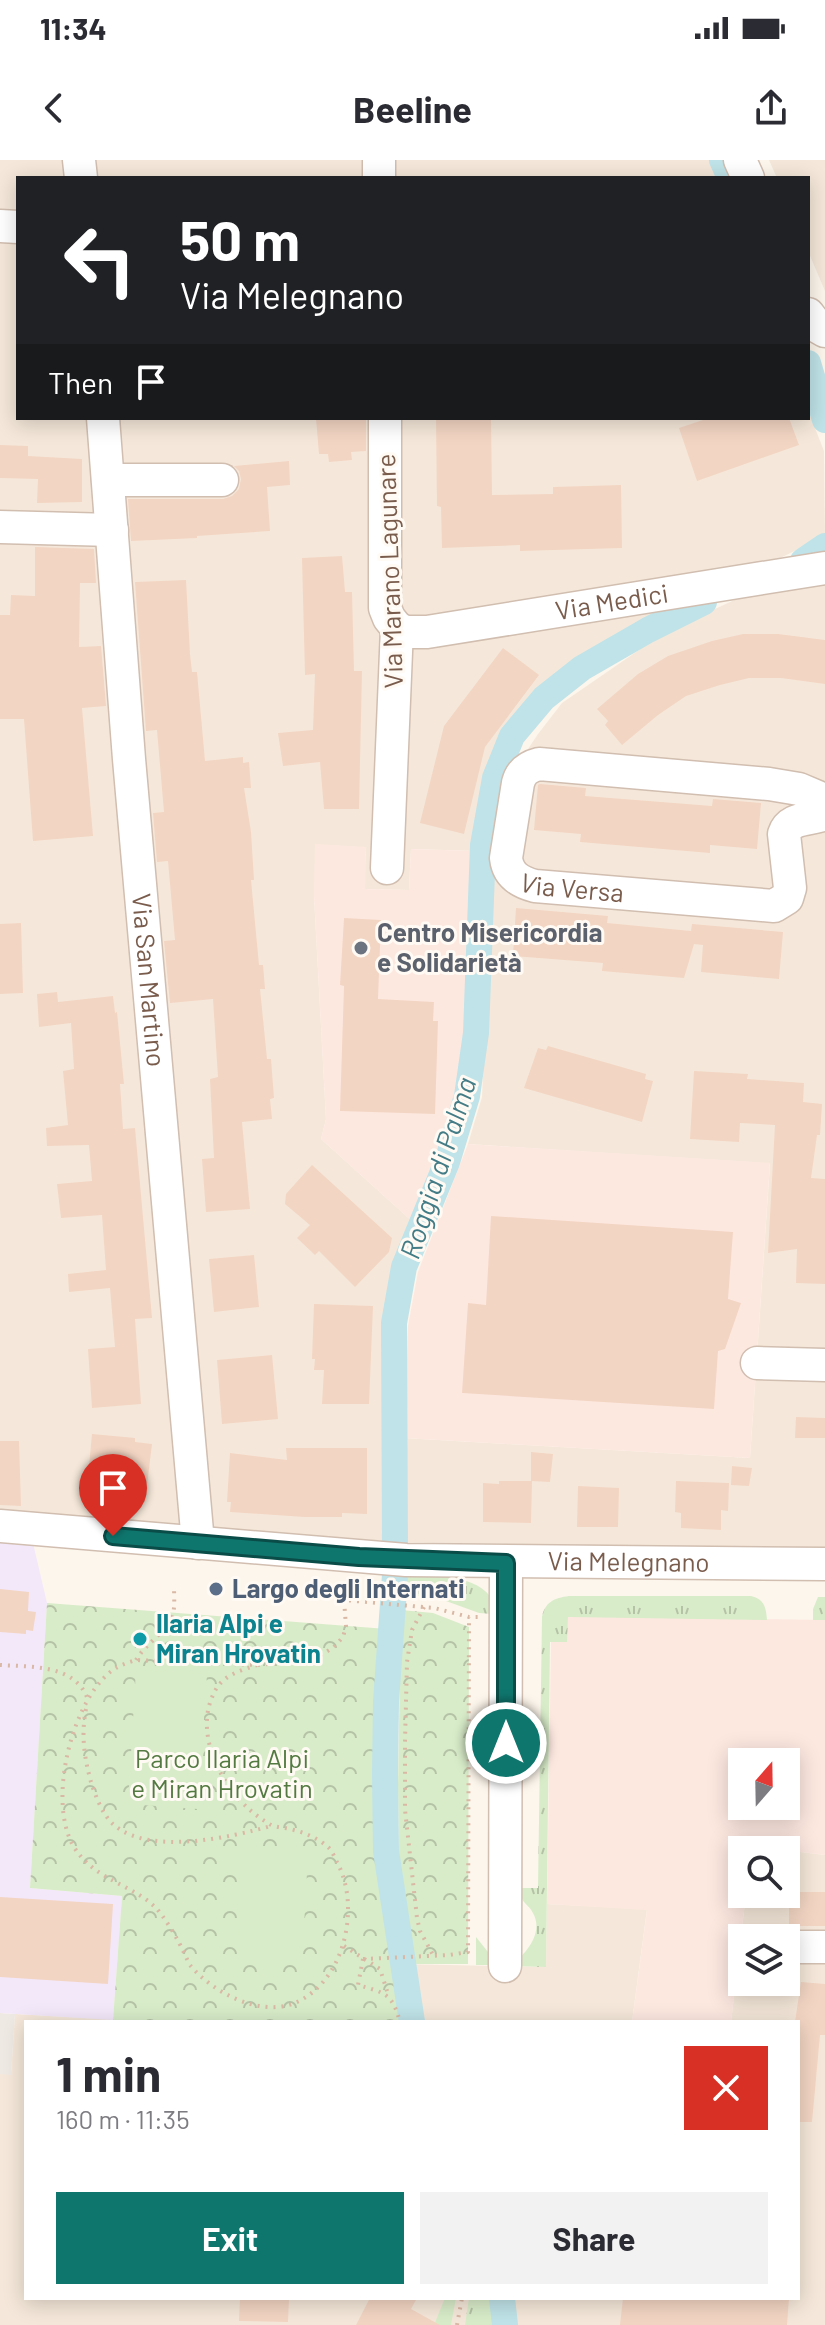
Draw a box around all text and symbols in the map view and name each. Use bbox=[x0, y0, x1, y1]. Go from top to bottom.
text: 11:34 bbox=[40, 10, 107, 46]
icon: back bbox=[32, 86, 76, 130]
icon: share bbox=[749, 86, 793, 130]
text: Beeline bbox=[353, 87, 472, 130]
text: 50 m bbox=[180, 205, 300, 272]
icon: left bbox=[48, 208, 152, 312]
text: Via Melegnano bbox=[180, 273, 404, 316]
icon: arrive bbox=[129, 360, 173, 404]
text: Then bbox=[48, 364, 113, 400]
street label: Via Marano Lagunare bbox=[369, 453, 408, 689]
street label: Via Medici bbox=[553, 576, 670, 625]
street label: Via Versa bbox=[516, 865, 625, 907]
street label: Via San Martino bbox=[127, 892, 173, 1068]
place label: Centro Misericordia e Solidarietà bbox=[377, 916, 602, 977]
marker: Centro Misericordia e Solidarietà bbox=[352, 939, 370, 957]
water label: Roggia di Palma bbox=[392, 1073, 482, 1263]
pin bbox=[79, 1454, 147, 1536]
icon: arrive bbox=[91, 1466, 135, 1510]
street label: Via Melegnano bbox=[547, 1544, 710, 1577]
place label: Largo degli Internati bbox=[232, 1572, 465, 1603]
marker: Largo degli Internati bbox=[207, 1580, 225, 1598]
place label: Ilaria Alpi e Miran Hrovatin bbox=[156, 1607, 321, 1668]
marker: Ilaria Alpi e Miran Hrovatin bbox=[131, 1630, 149, 1648]
position arrow bbox=[464, 1701, 548, 1785]
park label: Parco Ilaria Alpi e Miran Hrovatin bbox=[131, 1742, 313, 1803]
north arrow bbox=[728, 1748, 800, 1820]
map controls bbox=[728, 1748, 800, 1996]
button: search bbox=[728, 1836, 800, 1908]
button: layers bbox=[728, 1924, 800, 1996]
text: 1 min bbox=[56, 2044, 161, 2102]
button: close bbox=[684, 2046, 768, 2130]
text: 160 m · 11:35 bbox=[56, 2103, 190, 2134]
button: Exit bbox=[56, 2192, 404, 2284]
button: Share bbox=[420, 2192, 768, 2284]

